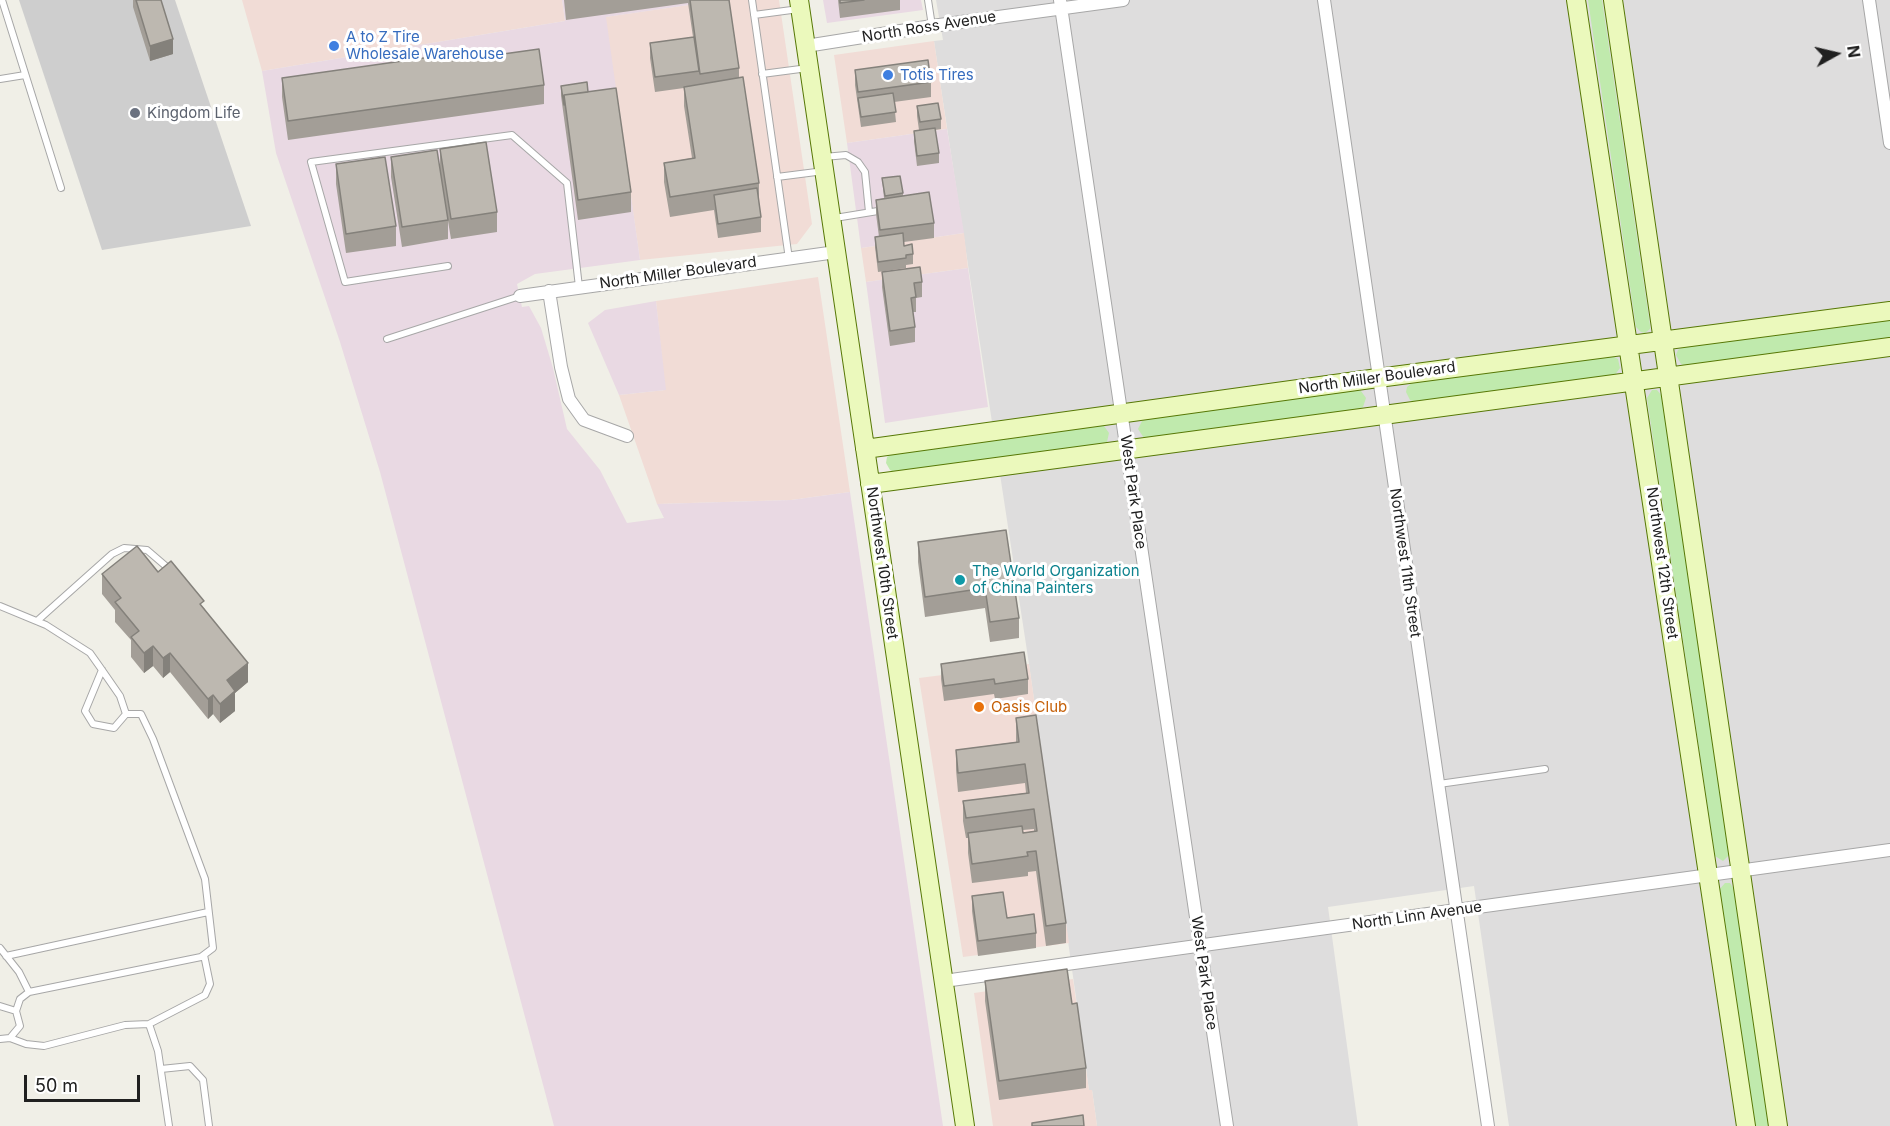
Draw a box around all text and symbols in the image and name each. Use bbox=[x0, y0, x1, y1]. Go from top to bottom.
street label: North Ross Avenue bbox=[861, 8, 997, 46]
north arrow bbox=[1806, 24, 1866, 84]
place label: A to Z Tire Wholesale Warehouse bbox=[346, 28, 504, 63]
marker: A to Z Tire Wholesale Warehouse bbox=[327, 39, 341, 53]
text: N bbox=[1843, 44, 1865, 59]
place label: Totis Tires bbox=[900, 66, 974, 84]
marker: Totis Tires bbox=[881, 68, 895, 82]
place label: Kingdom Life bbox=[147, 104, 241, 122]
marker: Kingdom Life bbox=[128, 106, 142, 120]
street label: North Miller Boulevard bbox=[598, 253, 758, 293]
street label: North Miller Boulevard bbox=[1297, 358, 1457, 398]
street label: West Park Place bbox=[1116, 434, 1150, 550]
street label: Northwest 10th Street bbox=[862, 486, 902, 640]
street label: Northwest 12th Street bbox=[1642, 486, 1682, 640]
street label: Northwest 11th Street bbox=[1386, 487, 1424, 639]
place label: The World Organization of China Painters bbox=[972, 562, 1140, 597]
marker: The World Organization of China Painters bbox=[953, 573, 967, 587]
place label: Oasis Club bbox=[991, 698, 1067, 716]
marker: Oasis Club bbox=[972, 700, 986, 714]
street label: North Linn Avenue bbox=[1351, 898, 1483, 934]
street label: West Park Place bbox=[1187, 915, 1221, 1031]
scale bar bbox=[27, 1063, 142, 1101]
text: 50 m bbox=[35, 1075, 78, 1096]

